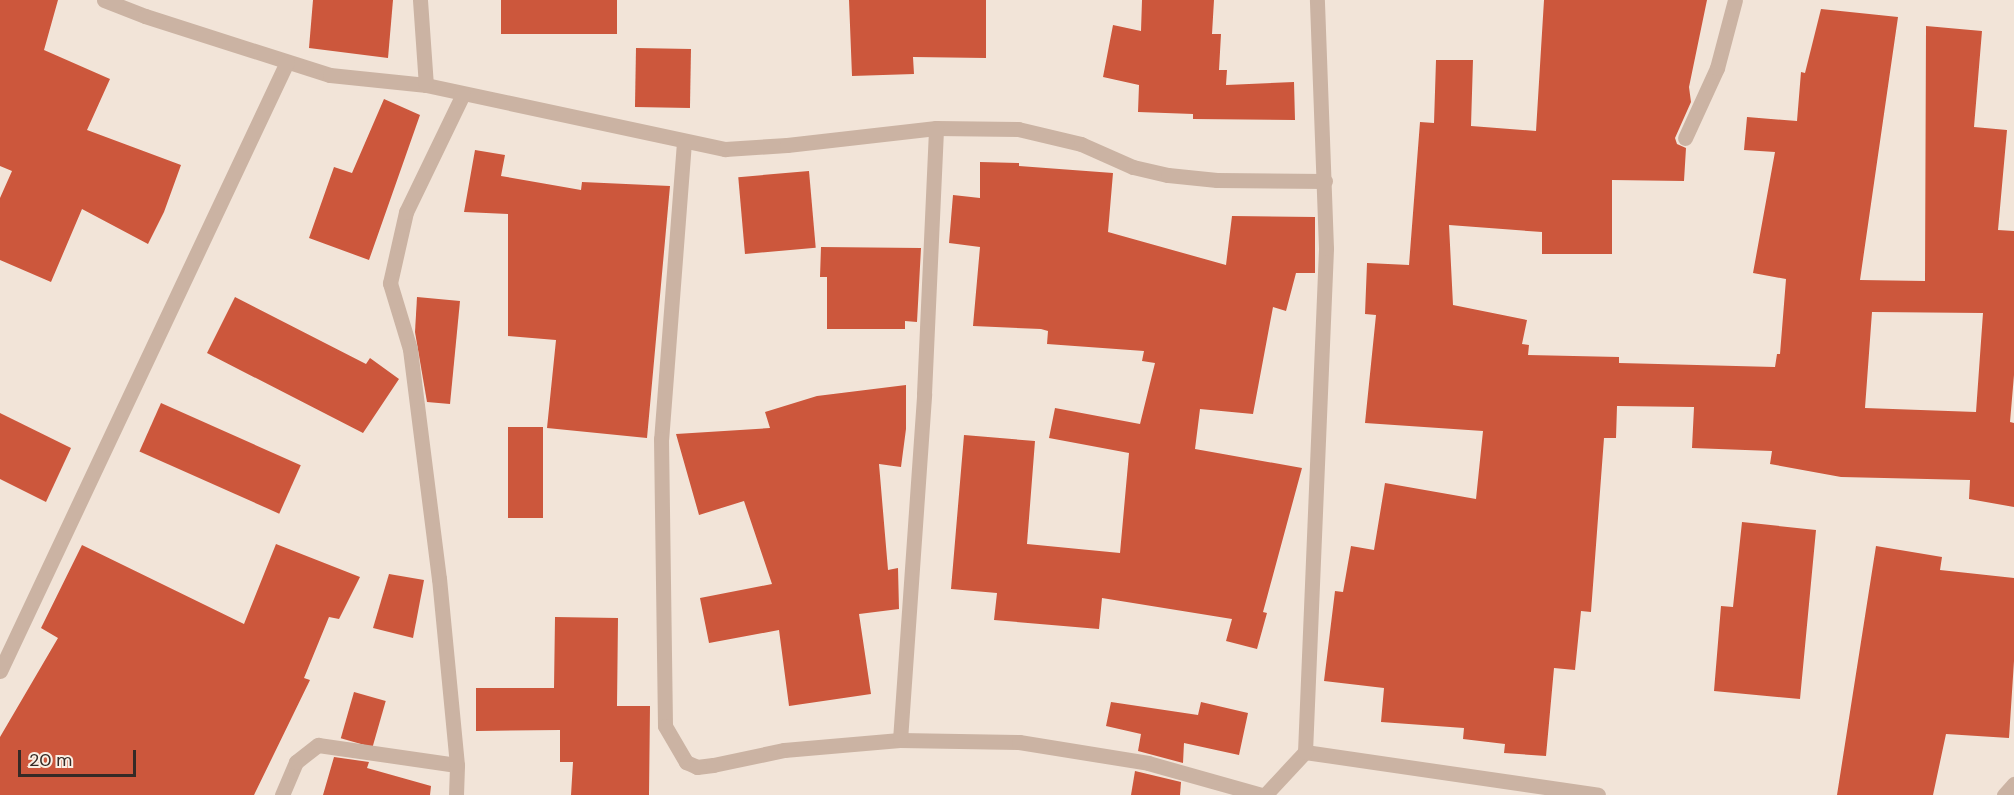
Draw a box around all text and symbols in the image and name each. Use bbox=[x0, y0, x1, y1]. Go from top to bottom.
scale bar bbox=[21, 738, 140, 776]
text: 20 m bbox=[29, 748, 72, 772]

